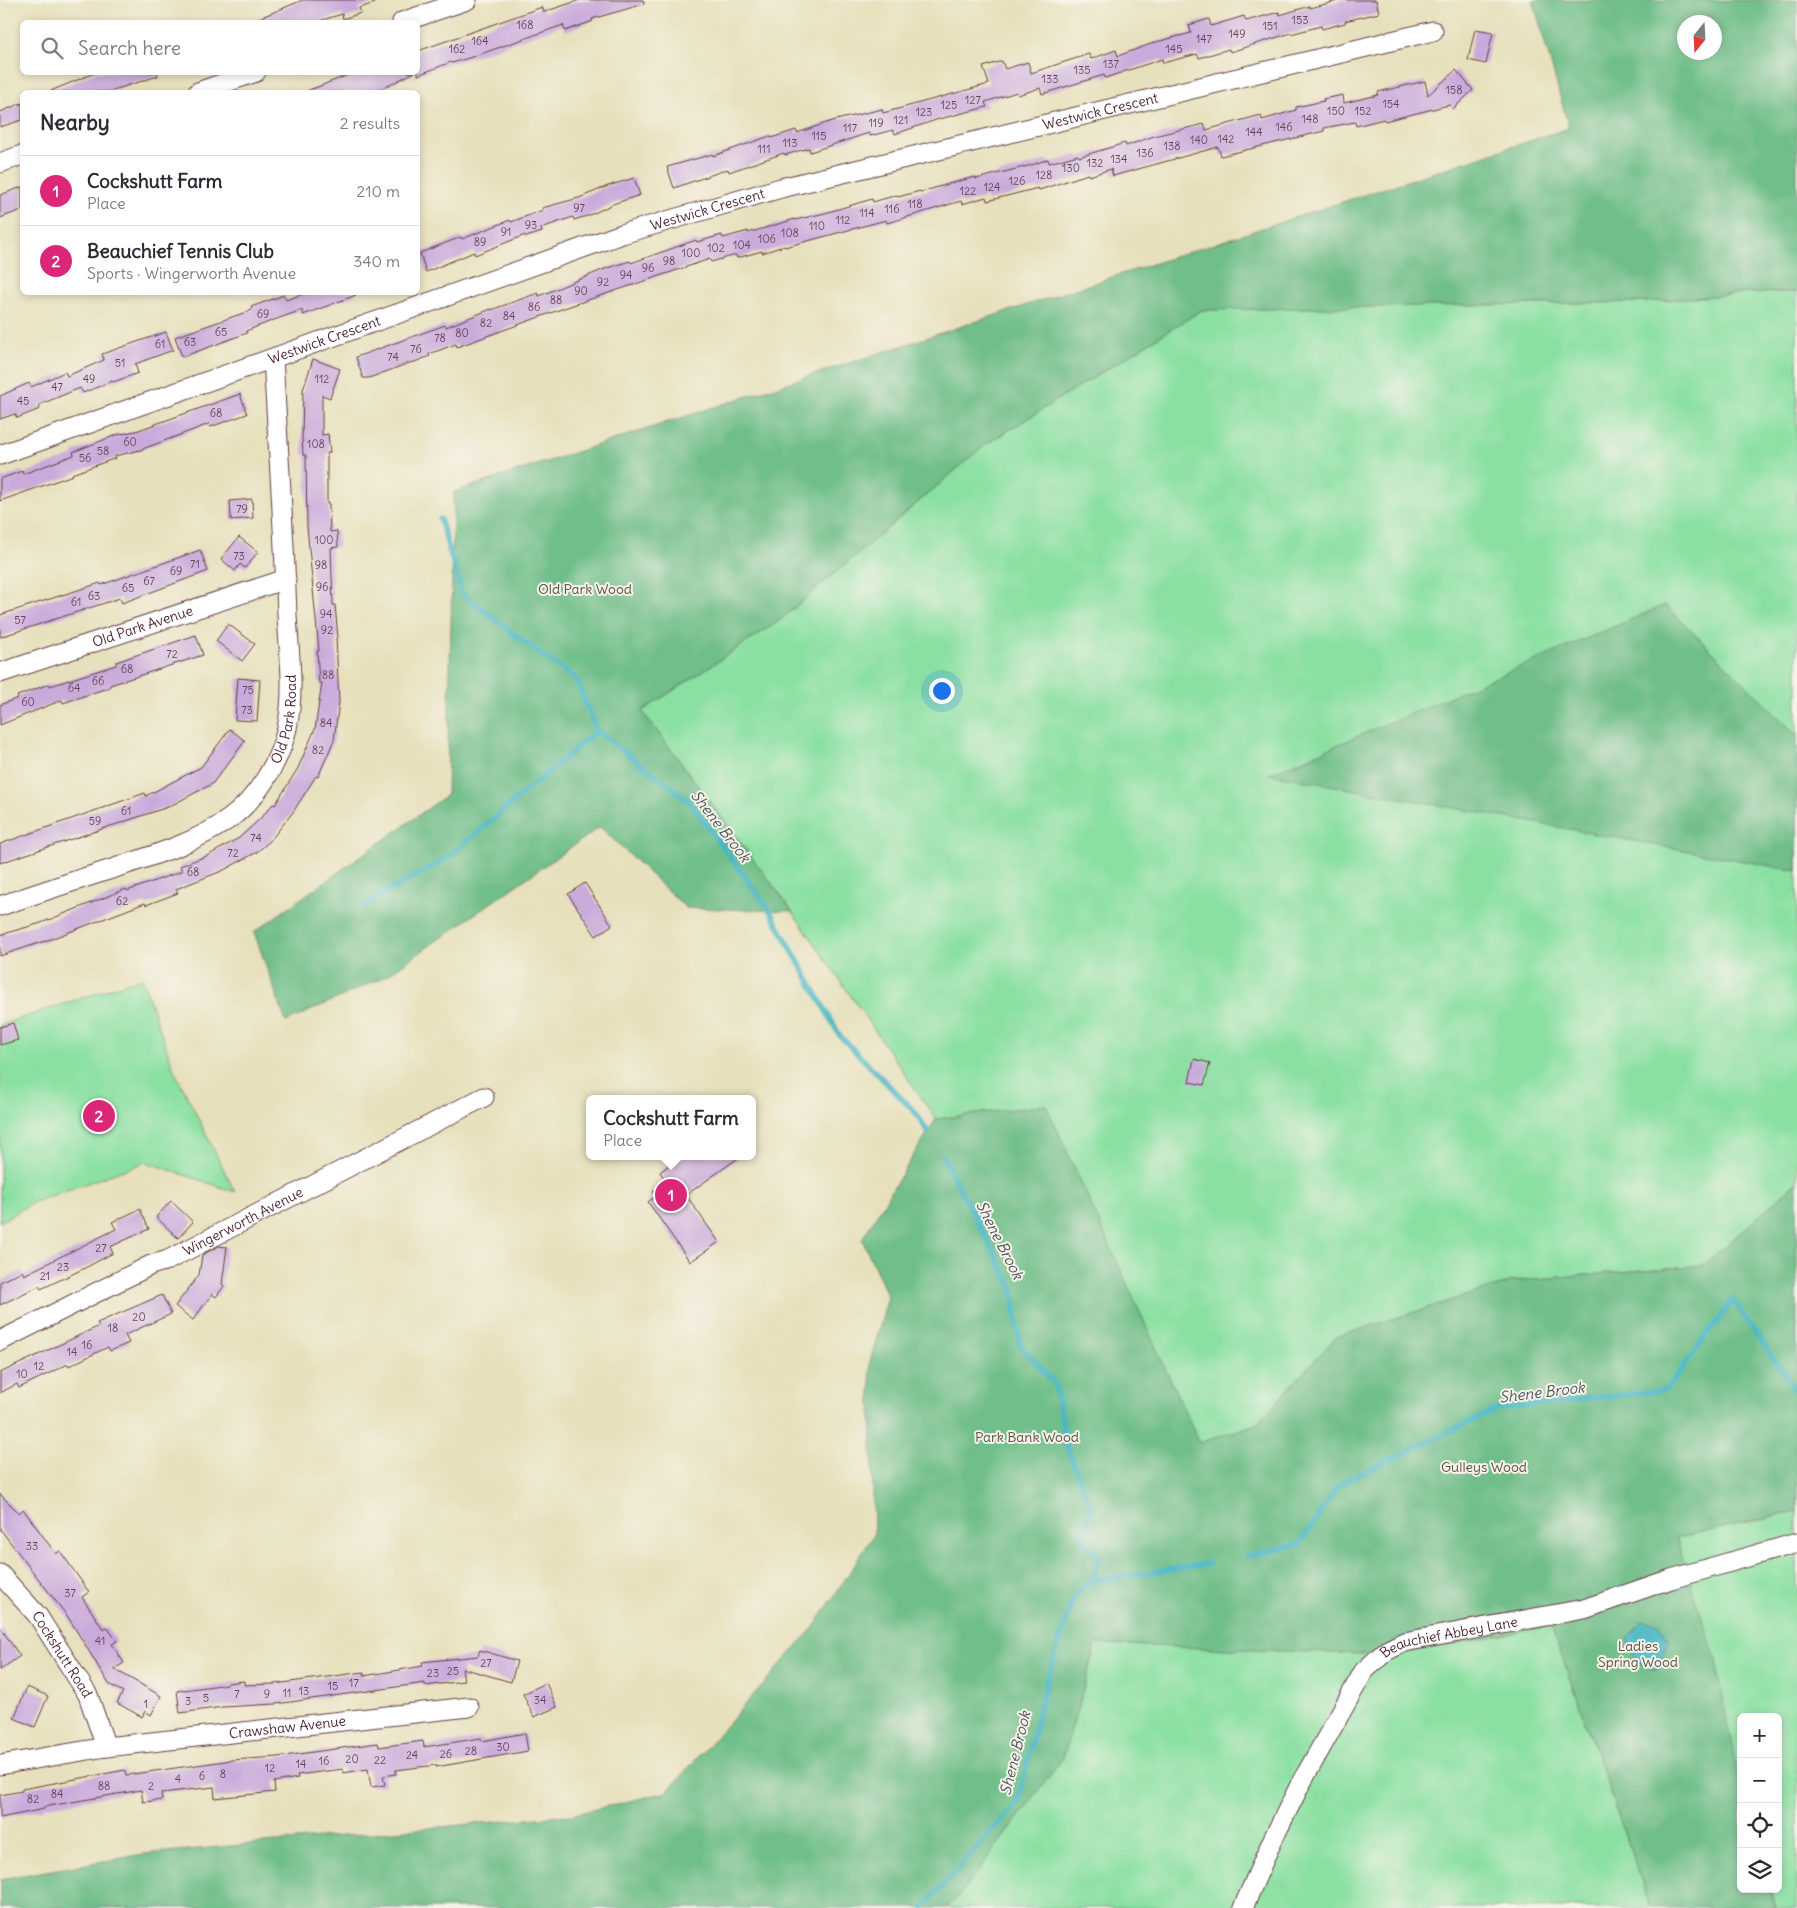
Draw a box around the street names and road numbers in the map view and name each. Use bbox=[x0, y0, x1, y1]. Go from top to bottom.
street label: Westwick Crescent bbox=[1041, 88, 1160, 134]
street label: Westwick Crescent bbox=[648, 184, 767, 234]
street label: Westwick Crescent bbox=[265, 311, 383, 368]
street label: Old Park Avenue bbox=[90, 601, 195, 651]
street label: Old Park Road bbox=[266, 674, 300, 767]
street label: Wingerworth Avenue bbox=[180, 1183, 306, 1260]
street label: Cockshutt Road bbox=[28, 1607, 96, 1701]
street label: Beauchief Abbey Lane bbox=[1376, 1612, 1519, 1661]
street label: Crawshaw Avenue bbox=[228, 1712, 347, 1742]

